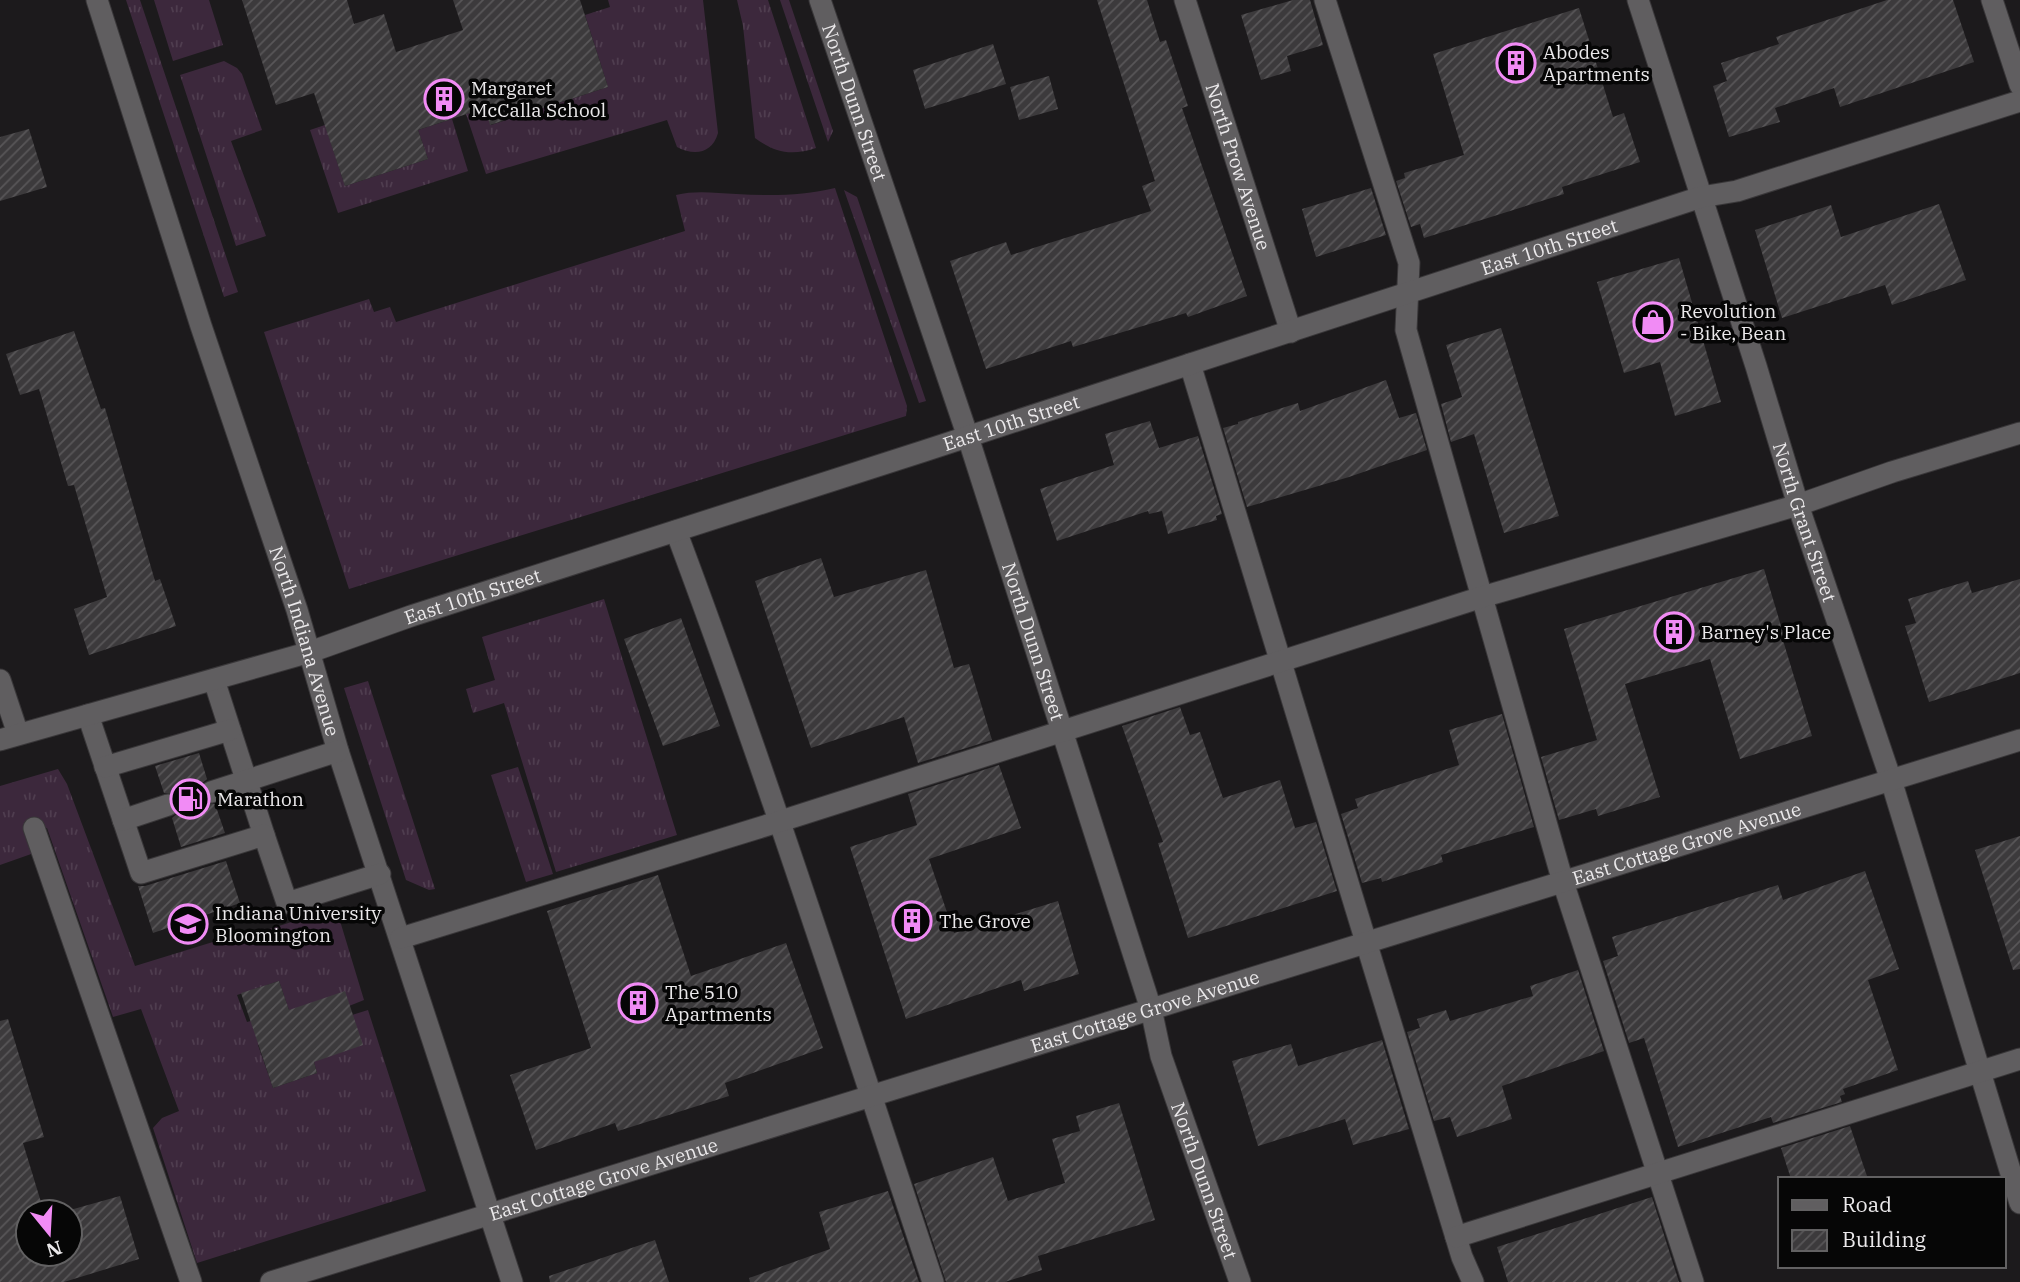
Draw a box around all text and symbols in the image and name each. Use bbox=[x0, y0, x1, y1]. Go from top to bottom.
street label: North Dunn Street bbox=[817, 21, 892, 184]
place label: Abodes Apartments bbox=[1543, 40, 1650, 86]
building icon: Abodes Apartments bbox=[1495, 42, 1537, 84]
place label: Margaret McCalla School bbox=[471, 76, 607, 122]
building icon: Margaret McCalla School bbox=[423, 78, 465, 120]
street label: North Prow Avenue bbox=[1200, 80, 1276, 253]
street label: East 10th Street bbox=[1478, 213, 1621, 280]
place label: Revolution - Bike, Bean bbox=[1680, 299, 1786, 345]
shop icon: Revolution - Bike, Bean bbox=[1632, 301, 1674, 343]
street label: East 10th Street bbox=[940, 389, 1083, 456]
street label: North Grant Street bbox=[1768, 439, 1842, 605]
street label: North Indiana Avenue bbox=[264, 543, 345, 739]
street label: North Dunn Street bbox=[997, 559, 1070, 724]
street label: East 10th Street bbox=[401, 563, 544, 629]
building icon: Barney's Place bbox=[1653, 611, 1695, 653]
place label: Barney's Place bbox=[1701, 620, 1831, 644]
fuel station icon: Marathon bbox=[169, 778, 211, 820]
place label: Marathon bbox=[217, 787, 304, 811]
street label: East Cottage Grove Avenue bbox=[1569, 797, 1804, 890]
building icon: The Grove bbox=[891, 900, 933, 942]
place label: Indiana University Bloomington bbox=[215, 901, 382, 947]
school or university icon: Indiana University Bloomington bbox=[167, 903, 209, 945]
place label: The Grove bbox=[939, 909, 1031, 933]
street label: East Cottage Grove Avenue bbox=[1028, 964, 1262, 1058]
place label: The 510 Apartments bbox=[665, 980, 772, 1026]
building icon: The 510 Apartments bbox=[617, 982, 659, 1024]
street label: North Dunn Street bbox=[1166, 1099, 1243, 1262]
street label: East Cottage Grove Avenue bbox=[486, 1132, 721, 1226]
legend bbox=[1778, 1177, 2006, 1268]
text: Road bbox=[1842, 1190, 1892, 1218]
north arrow bbox=[14, 1198, 84, 1268]
text: Building bbox=[1842, 1225, 1927, 1253]
text: N bbox=[43, 1235, 65, 1263]

